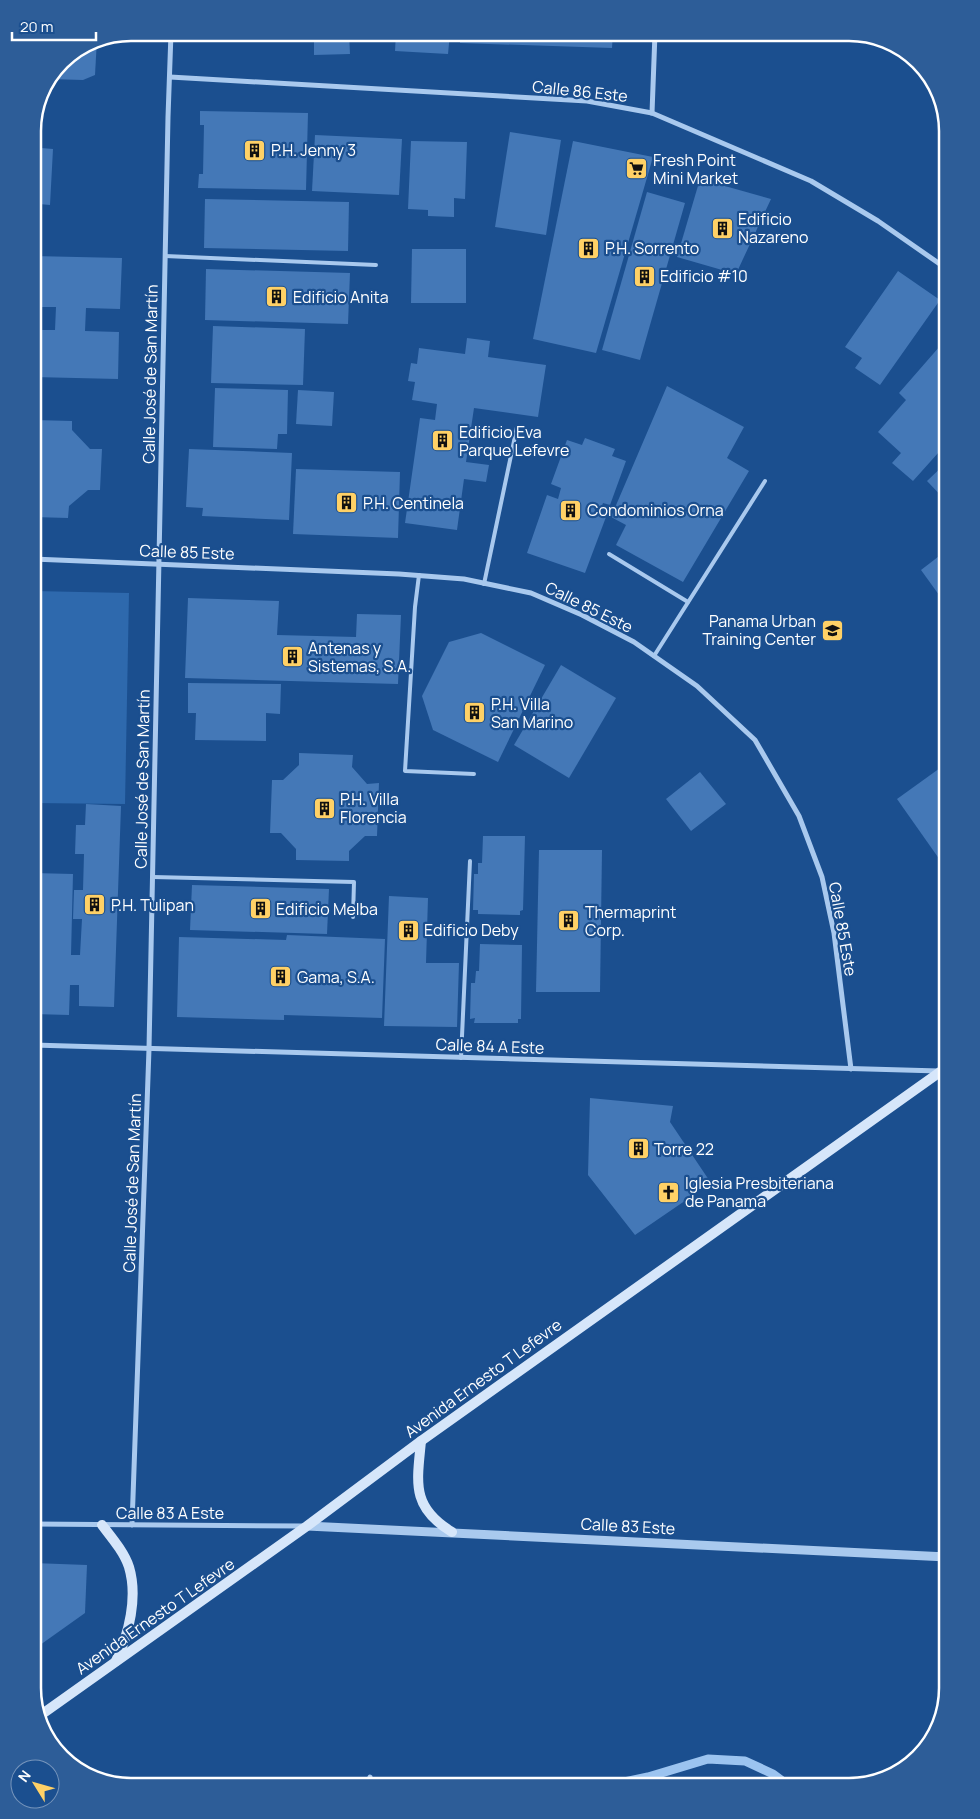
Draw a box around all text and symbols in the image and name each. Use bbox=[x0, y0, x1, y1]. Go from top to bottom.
scale bar bbox=[12, 10, 96, 42]
text: 20 m bbox=[20, 16, 53, 37]
street label: Calle 86 Este bbox=[531, 75, 629, 107]
building icon: P.H. Jenny 3 bbox=[243, 138, 267, 162]
place label: P.H. Jenny 3 bbox=[271, 139, 356, 161]
place label: Fresh Point Mini Market bbox=[653, 149, 738, 189]
supermarket icon: Fresh Point Mini Market bbox=[625, 157, 649, 181]
place label: Edificio Nazareno bbox=[738, 208, 808, 248]
building icon: Edificio Nazareno bbox=[710, 216, 734, 240]
building icon: P.H. Sorrento bbox=[577, 236, 601, 260]
place label: P.H. Sorrento bbox=[605, 237, 699, 259]
building icon: Edificio #10 bbox=[632, 264, 656, 288]
place label: Edificio #10 bbox=[660, 265, 748, 287]
street label: Calle José de San Martín bbox=[137, 284, 163, 464]
building icon: Edificio Anita bbox=[265, 285, 289, 309]
place label: Edificio Anita bbox=[293, 286, 389, 308]
place label: Edificio Eva Parque Lefevre bbox=[459, 421, 569, 461]
building icon: Edificio Eva Parque Lefevre bbox=[431, 429, 455, 453]
building icon: P.H. Centinela bbox=[335, 491, 359, 515]
place label: P.H. Centinela bbox=[363, 492, 464, 514]
building icon: Condominios Orna bbox=[559, 498, 583, 522]
place label: Condominios Orna bbox=[587, 499, 724, 521]
street label: Calle 85 Este bbox=[139, 539, 235, 565]
street label: Calle 85 Este bbox=[541, 576, 637, 638]
place label: Panama Urban Training Center bbox=[702, 610, 816, 650]
school or university icon: Panama Urban Training Center bbox=[820, 618, 844, 642]
place label: Antenas y Sistemas, S.A. bbox=[308, 637, 411, 677]
building icon: Antenas y Sistemas, S.A. bbox=[280, 645, 304, 669]
street label: Calle José de San Martín bbox=[129, 689, 155, 869]
place label: P.H. Villa San Marino bbox=[491, 693, 573, 733]
building icon: P.H. Villa San Marino bbox=[463, 701, 487, 725]
place label: P.H. Villa Florencia bbox=[340, 788, 407, 828]
building icon: P.H. Villa Florencia bbox=[312, 796, 336, 820]
street label: Calle 85 Este bbox=[824, 880, 862, 978]
building icon: P.H. Tulipan bbox=[83, 893, 107, 917]
place label: P.H. Tulipan bbox=[111, 894, 194, 916]
building icon: Edificio Melba bbox=[248, 897, 272, 921]
place label: Edificio Melba bbox=[276, 898, 378, 920]
place label: Thermaprint Corp. bbox=[585, 901, 677, 941]
building icon: Thermaprint Corp. bbox=[557, 909, 581, 933]
building icon: Edificio Deby bbox=[396, 918, 420, 942]
place label: Edificio Deby bbox=[424, 919, 519, 941]
building icon: Gama, S.A. bbox=[269, 965, 293, 989]
place label: Gama, S.A. bbox=[297, 966, 375, 988]
street label: Calle 84 A Este bbox=[435, 1033, 545, 1059]
street label: Calle José de San Martín bbox=[118, 1093, 146, 1273]
building icon: Torre 22 bbox=[626, 1137, 650, 1161]
place label: Torre 22 bbox=[654, 1138, 714, 1160]
place label: Iglesia Presbiteriana de Panama bbox=[685, 1172, 834, 1212]
church icon: Iglesia Presbiteriana de Panama bbox=[657, 1180, 681, 1204]
street label: Avenida Ernesto T Lefevre bbox=[400, 1313, 566, 1443]
street label: Calle 83 A Este bbox=[116, 1502, 224, 1524]
street label: Calle 83 Este bbox=[580, 1513, 676, 1539]
street label: Avenida Ernesto T Lefevre bbox=[71, 1553, 239, 1679]
north arrow bbox=[10, 1759, 60, 1809]
text: N bbox=[14, 1766, 35, 1786]

